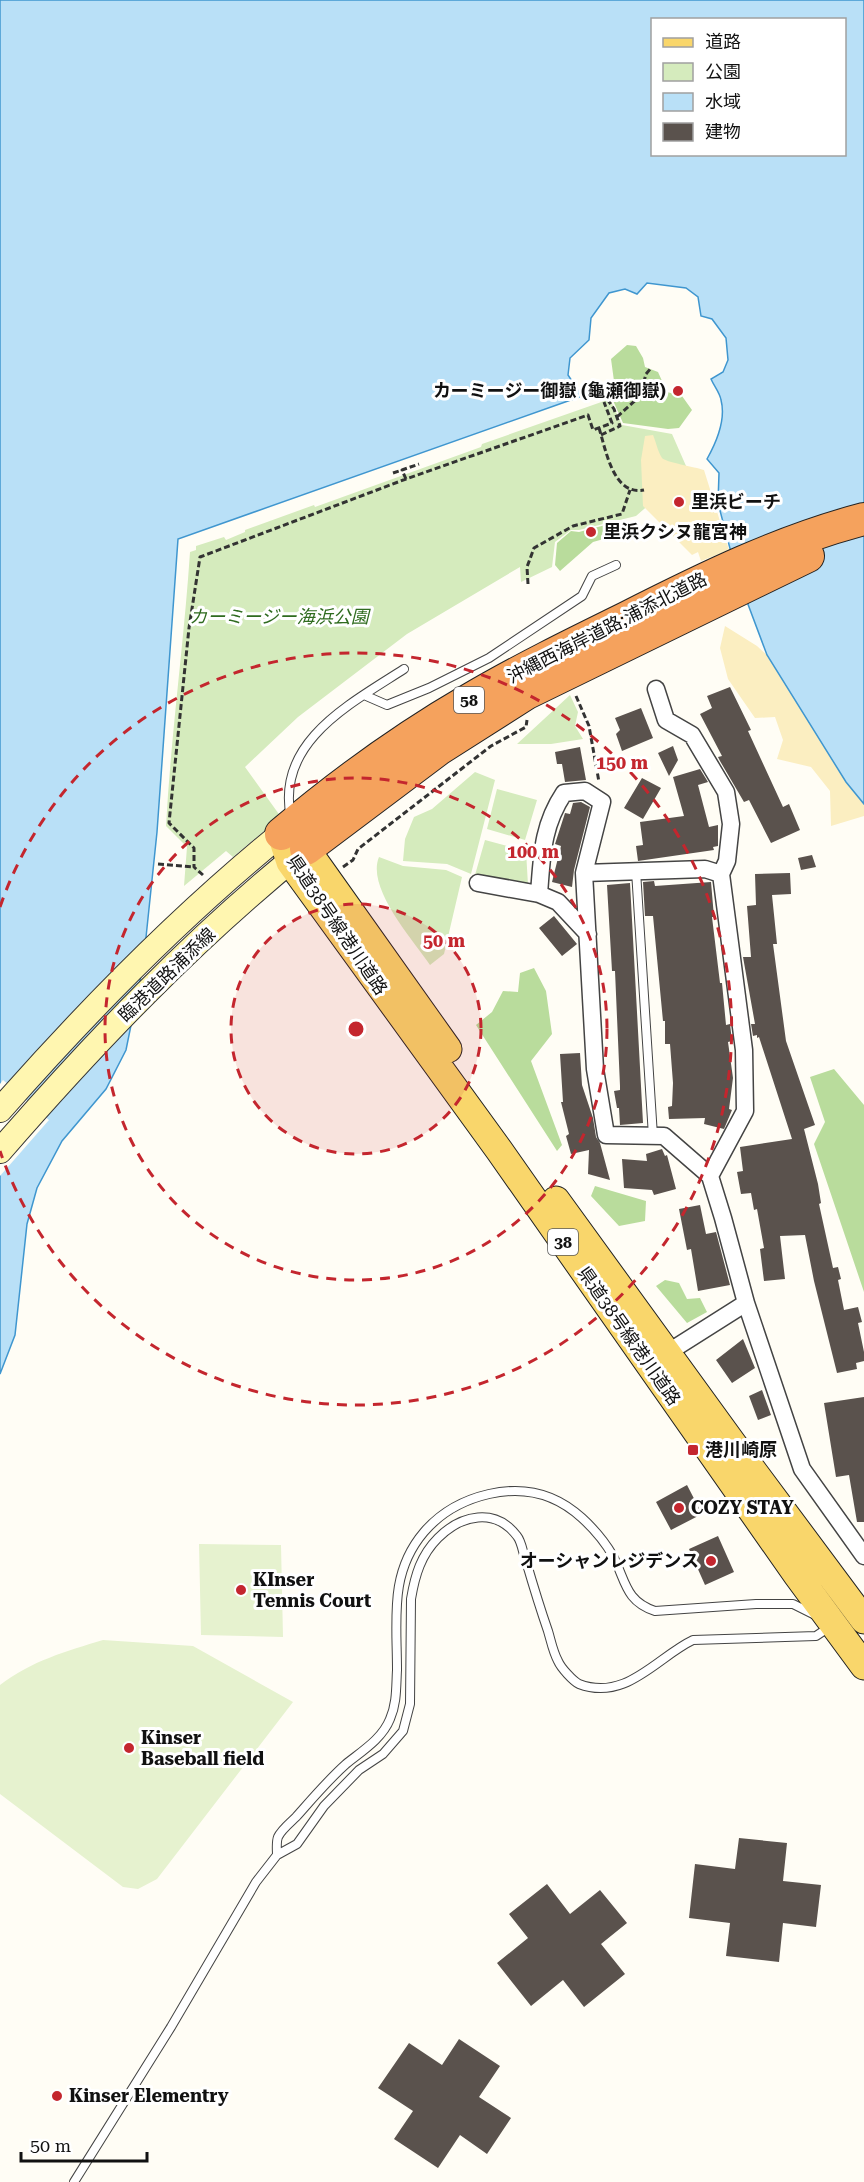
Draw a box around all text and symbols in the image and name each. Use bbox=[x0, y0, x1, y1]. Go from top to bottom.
legend bbox=[651, 18, 846, 156]
text: 道路 bbox=[705, 31, 741, 52]
text: 公園 bbox=[705, 61, 741, 82]
text: 水域 bbox=[705, 91, 741, 112]
text: 建物 bbox=[705, 121, 741, 142]
place label: カーミージー御嶽 (龜瀬御嶽) bbox=[433, 380, 666, 401]
marker: カーミージー御嶽 (龜瀬御嶽) bbox=[671, 384, 685, 398]
place label: 里浜ビーチ bbox=[691, 491, 781, 512]
marker: 里浜ビーチ bbox=[672, 495, 686, 509]
place label: 里浜クシヌ龍宮神 bbox=[603, 521, 747, 542]
marker: 里浜クシヌ龍宮神 bbox=[584, 525, 598, 539]
street label: 沖縄西海岸道路;浦添北道路 bbox=[504, 568, 710, 687]
park label: カーミージー海浜公園 bbox=[189, 606, 372, 627]
road number: 58 bbox=[454, 687, 484, 713]
text: 150 m bbox=[596, 752, 649, 773]
text: 100 m bbox=[507, 841, 560, 862]
street label: 県道38号線港川道路 bbox=[283, 851, 392, 999]
street label: 臨港道路浦添線 bbox=[114, 923, 219, 1026]
text: 50 m bbox=[423, 930, 466, 951]
centre of rings bbox=[346, 1019, 366, 1039]
road number: 38 bbox=[548, 1229, 578, 1255]
street label: 県道38号線港川道路 bbox=[574, 1262, 685, 1409]
place label: 港川崎原 bbox=[705, 1439, 777, 1460]
marker: 港川崎原 bbox=[686, 1443, 700, 1457]
place label: COZY STAY bbox=[691, 1497, 794, 1518]
marker: COZY STAY bbox=[672, 1501, 686, 1515]
place label: オーシャンレジデンス bbox=[520, 1550, 699, 1571]
marker: オーシャンレジデンス bbox=[704, 1554, 718, 1568]
place label: KInser Tennis Court bbox=[253, 1569, 371, 1611]
marker: KInser Tennis Court bbox=[234, 1583, 248, 1597]
place label: Kinser Baseball field bbox=[141, 1727, 264, 1769]
marker: Kinser Baseball field bbox=[122, 1741, 136, 1755]
place label: Kinser Elementry bbox=[69, 2085, 229, 2106]
marker: Kinser Elementry bbox=[50, 2089, 64, 2103]
scale bar bbox=[21, 2125, 147, 2163]
text: 50 m bbox=[30, 2135, 71, 2156]

